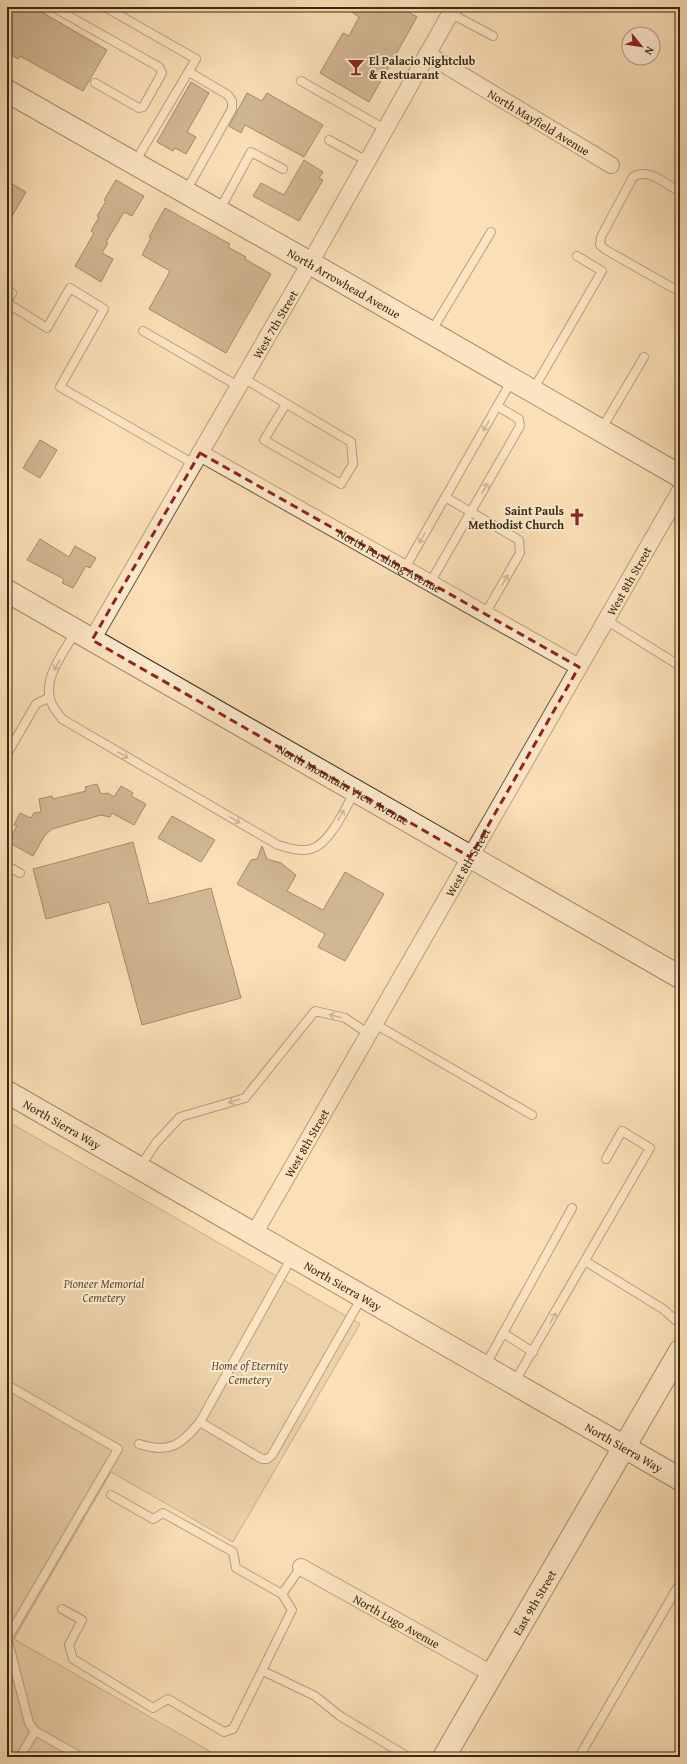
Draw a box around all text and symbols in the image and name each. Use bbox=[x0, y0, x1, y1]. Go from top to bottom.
north arrow bbox=[621, 26, 661, 66]
text: N bbox=[641, 44, 658, 59]
place label: El Palacio Nightclub & Restuarant bbox=[369, 52, 476, 83]
bar icon: El Palacio Nightclub & Restuarant bbox=[346, 57, 366, 77]
street label: North Mayfield Avenue bbox=[485, 84, 594, 159]
street label: North Arrowhead Avenue bbox=[285, 244, 404, 322]
street label: West 7th Street bbox=[248, 286, 302, 362]
one-way arrow bbox=[482, 420, 489, 432]
one-way arrow bbox=[481, 482, 489, 494]
place label: Saint Pauls Methodist Church bbox=[468, 502, 564, 533]
church icon: Saint Pauls Methodist Church bbox=[567, 507, 587, 527]
street label: North Pershing Avenue bbox=[335, 524, 445, 596]
one-way arrow bbox=[417, 532, 425, 544]
street label: West 8th Street bbox=[602, 543, 655, 618]
one-way arrow bbox=[501, 574, 509, 586]
one-way arrow bbox=[53, 659, 61, 671]
street label: North Mountain View Avenue bbox=[274, 739, 413, 829]
one-way arrow bbox=[117, 751, 129, 759]
one-way arrow bbox=[338, 809, 346, 821]
one-way arrow bbox=[229, 817, 241, 825]
street label: West 8th Street bbox=[441, 824, 494, 899]
one-way arrow bbox=[329, 1011, 342, 1019]
street label: North Sierra Way bbox=[21, 1095, 104, 1153]
one-way arrow bbox=[228, 1098, 241, 1105]
street label: West 8th Street bbox=[280, 1105, 333, 1180]
street label: North Sierra Way bbox=[301, 1256, 385, 1314]
park label: Pioneer Memorial Cemetery bbox=[63, 1275, 144, 1306]
one-way arrow bbox=[549, 1312, 557, 1324]
park label: Home of Eternity Cemetery bbox=[211, 1357, 289, 1388]
street label: North Sierra Way bbox=[582, 1418, 666, 1476]
street label: East 9th Street bbox=[508, 1566, 560, 1638]
street label: North Lugo Avenue bbox=[351, 1590, 444, 1652]

